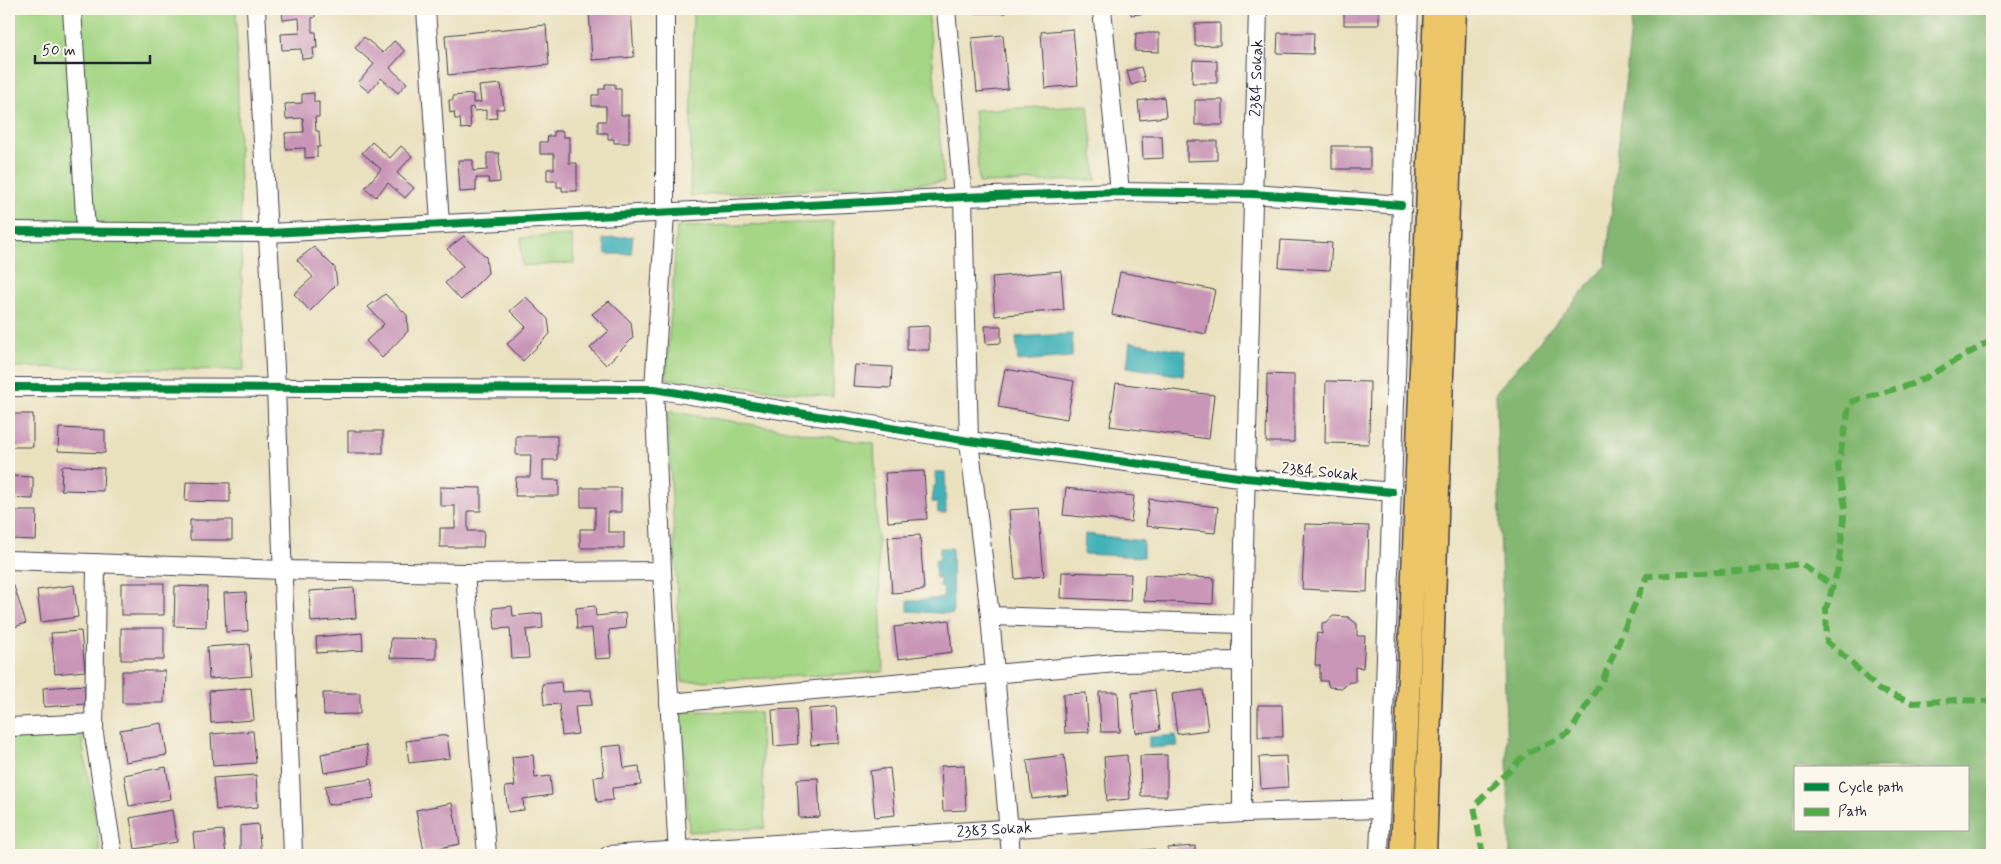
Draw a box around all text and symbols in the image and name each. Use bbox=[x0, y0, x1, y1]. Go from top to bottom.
scale bar bbox=[35, 32, 150, 64]
street label: 2384 Sokak bbox=[1245, 39, 1268, 117]
text: 50 m bbox=[42, 41, 76, 61]
street label: 2384 Sokak bbox=[1281, 458, 1360, 486]
legend bbox=[1794, 766, 1968, 832]
text: Cycle path bbox=[1838, 778, 1903, 798]
text: Path bbox=[1838, 802, 1867, 822]
street label: 2383 Sokak bbox=[956, 816, 1032, 842]

